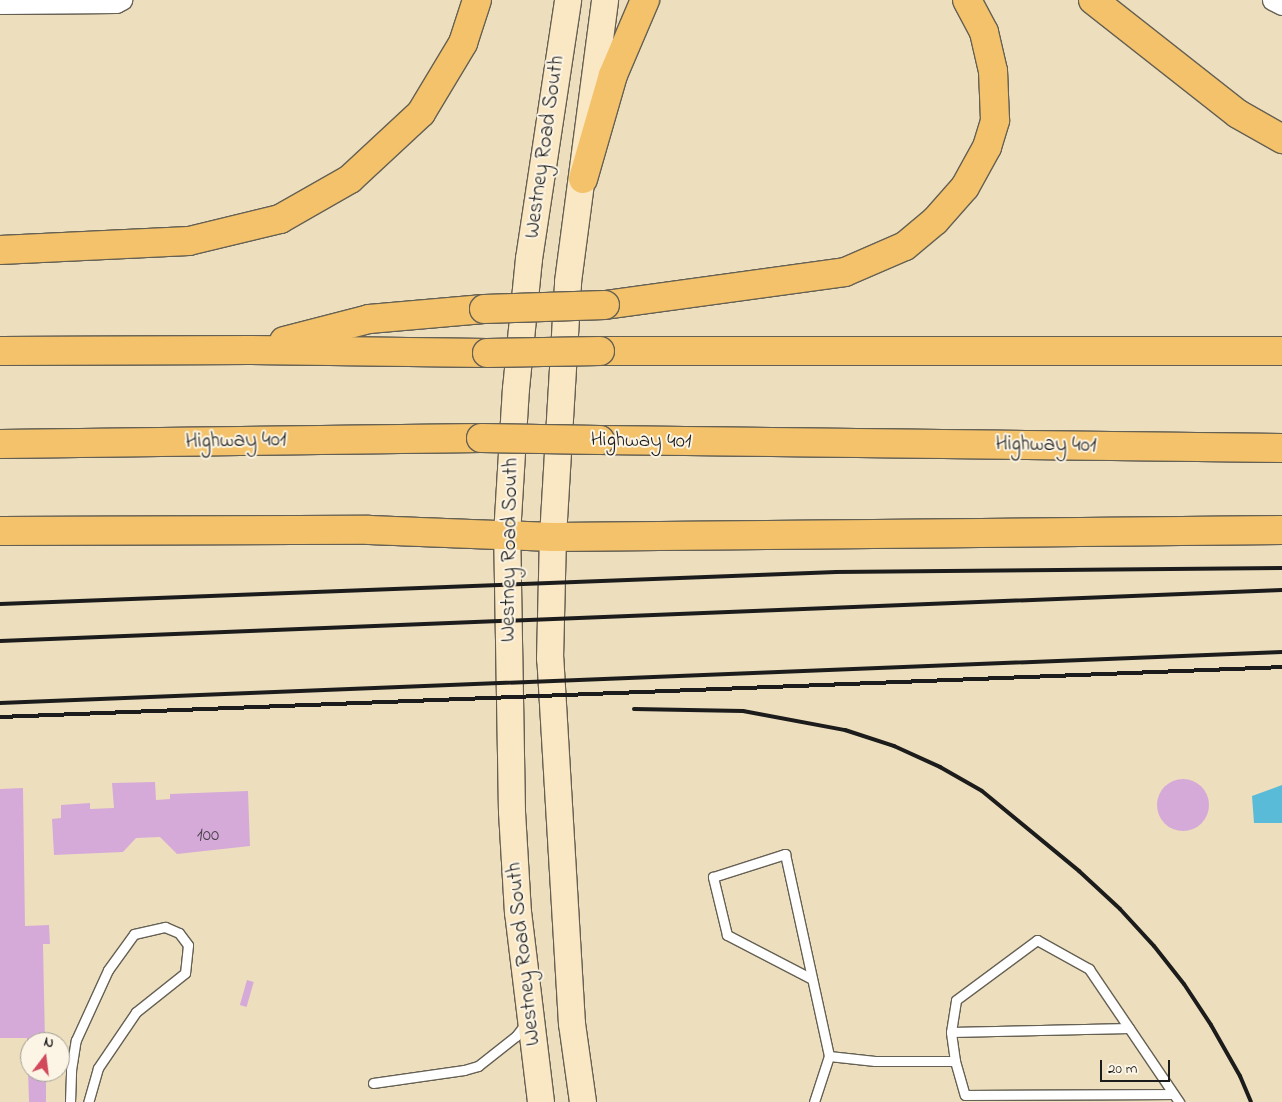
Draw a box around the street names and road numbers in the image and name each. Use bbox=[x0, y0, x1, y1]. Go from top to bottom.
street label: Westney Road South bbox=[520, 54, 570, 240]
street label: Highway 401 bbox=[185, 428, 287, 454]
street label: Highway 401 bbox=[590, 428, 692, 454]
street label: Highway 401 bbox=[995, 432, 1097, 458]
street label: Westney Road South bbox=[496, 458, 524, 642]
street label: Westney Road South bbox=[502, 861, 546, 1047]

